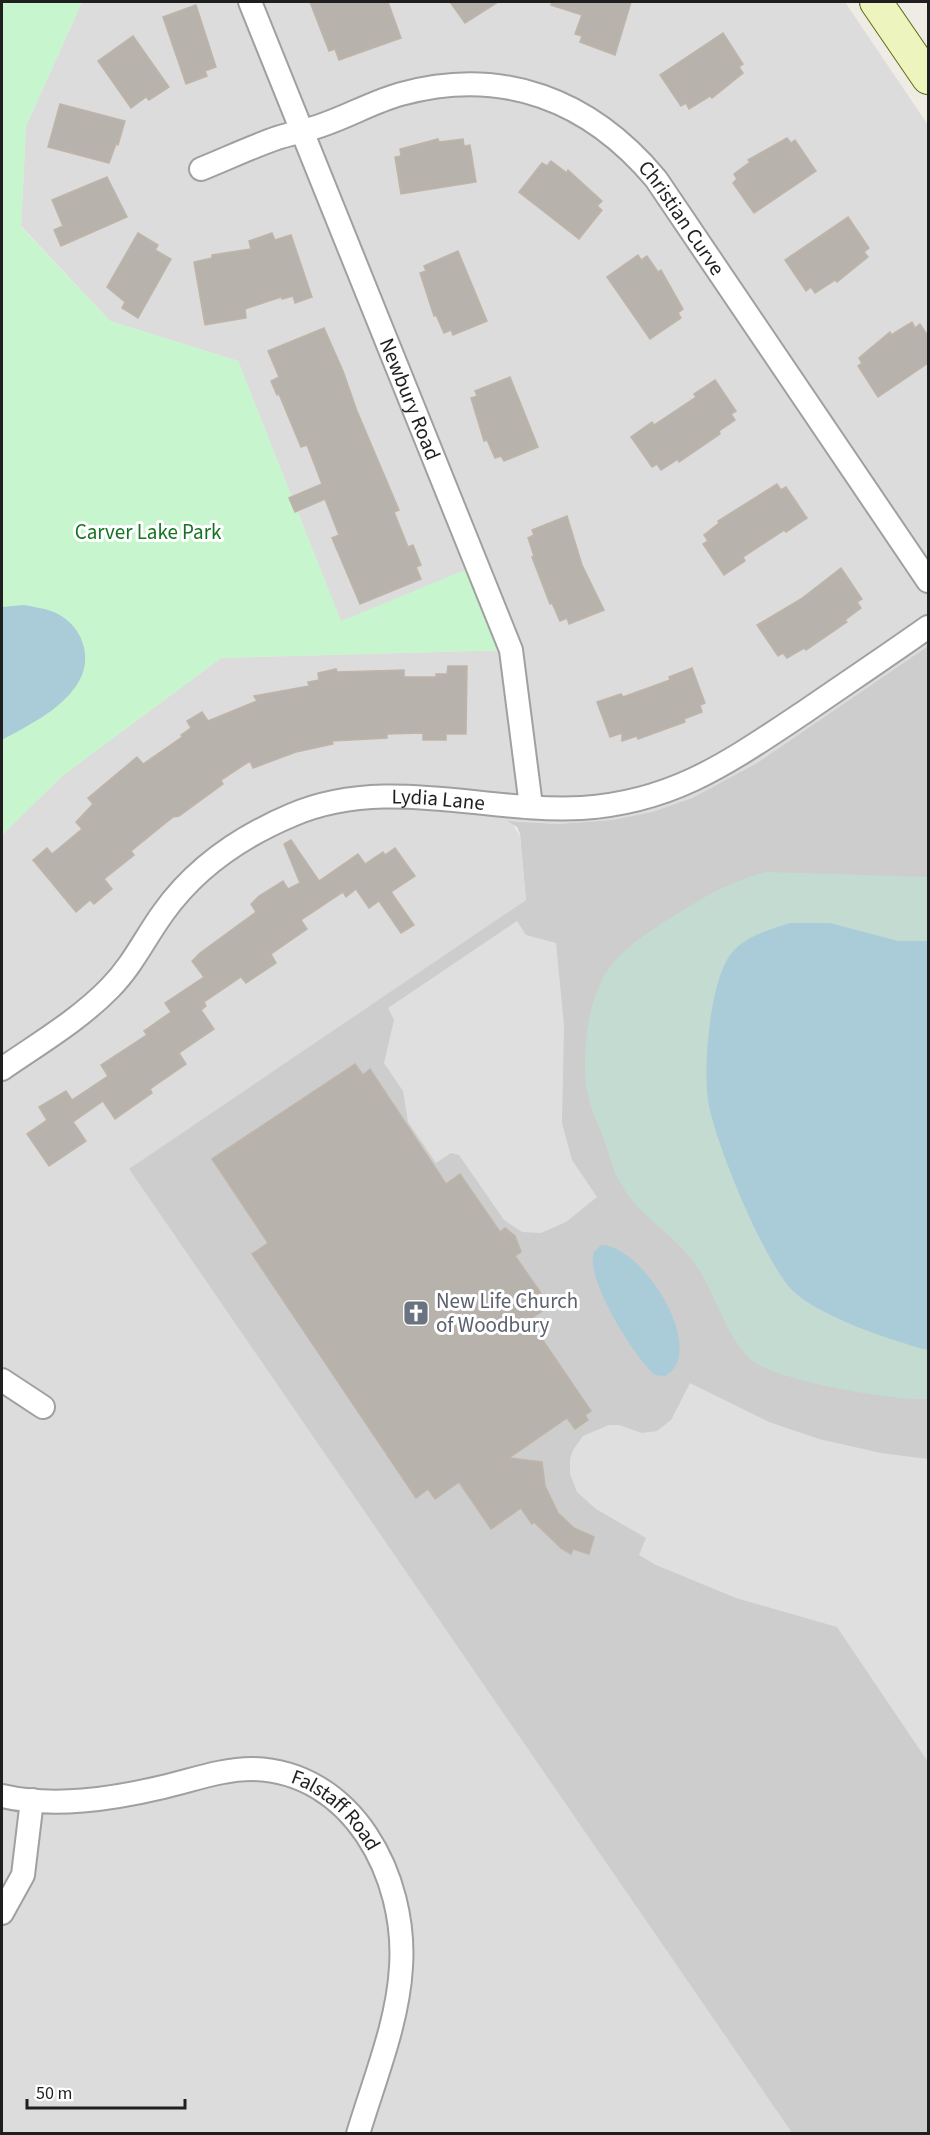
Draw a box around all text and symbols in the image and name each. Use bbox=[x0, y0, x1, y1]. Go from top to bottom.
street label: Christian Curve bbox=[631, 153, 732, 281]
street label: Newbury Road bbox=[372, 333, 448, 465]
park label: Carver Lake Park bbox=[75, 517, 222, 547]
street label: Lydia Lane bbox=[391, 781, 486, 818]
place label: New Life Church of Woodbury bbox=[436, 1286, 578, 1340]
church icon: New Life Church of Woodbury bbox=[401, 1298, 431, 1328]
street label: Falstaff Road bbox=[287, 1762, 388, 1856]
scale bar bbox=[27, 2072, 184, 2110]
text: 50 m bbox=[36, 2081, 72, 2106]

